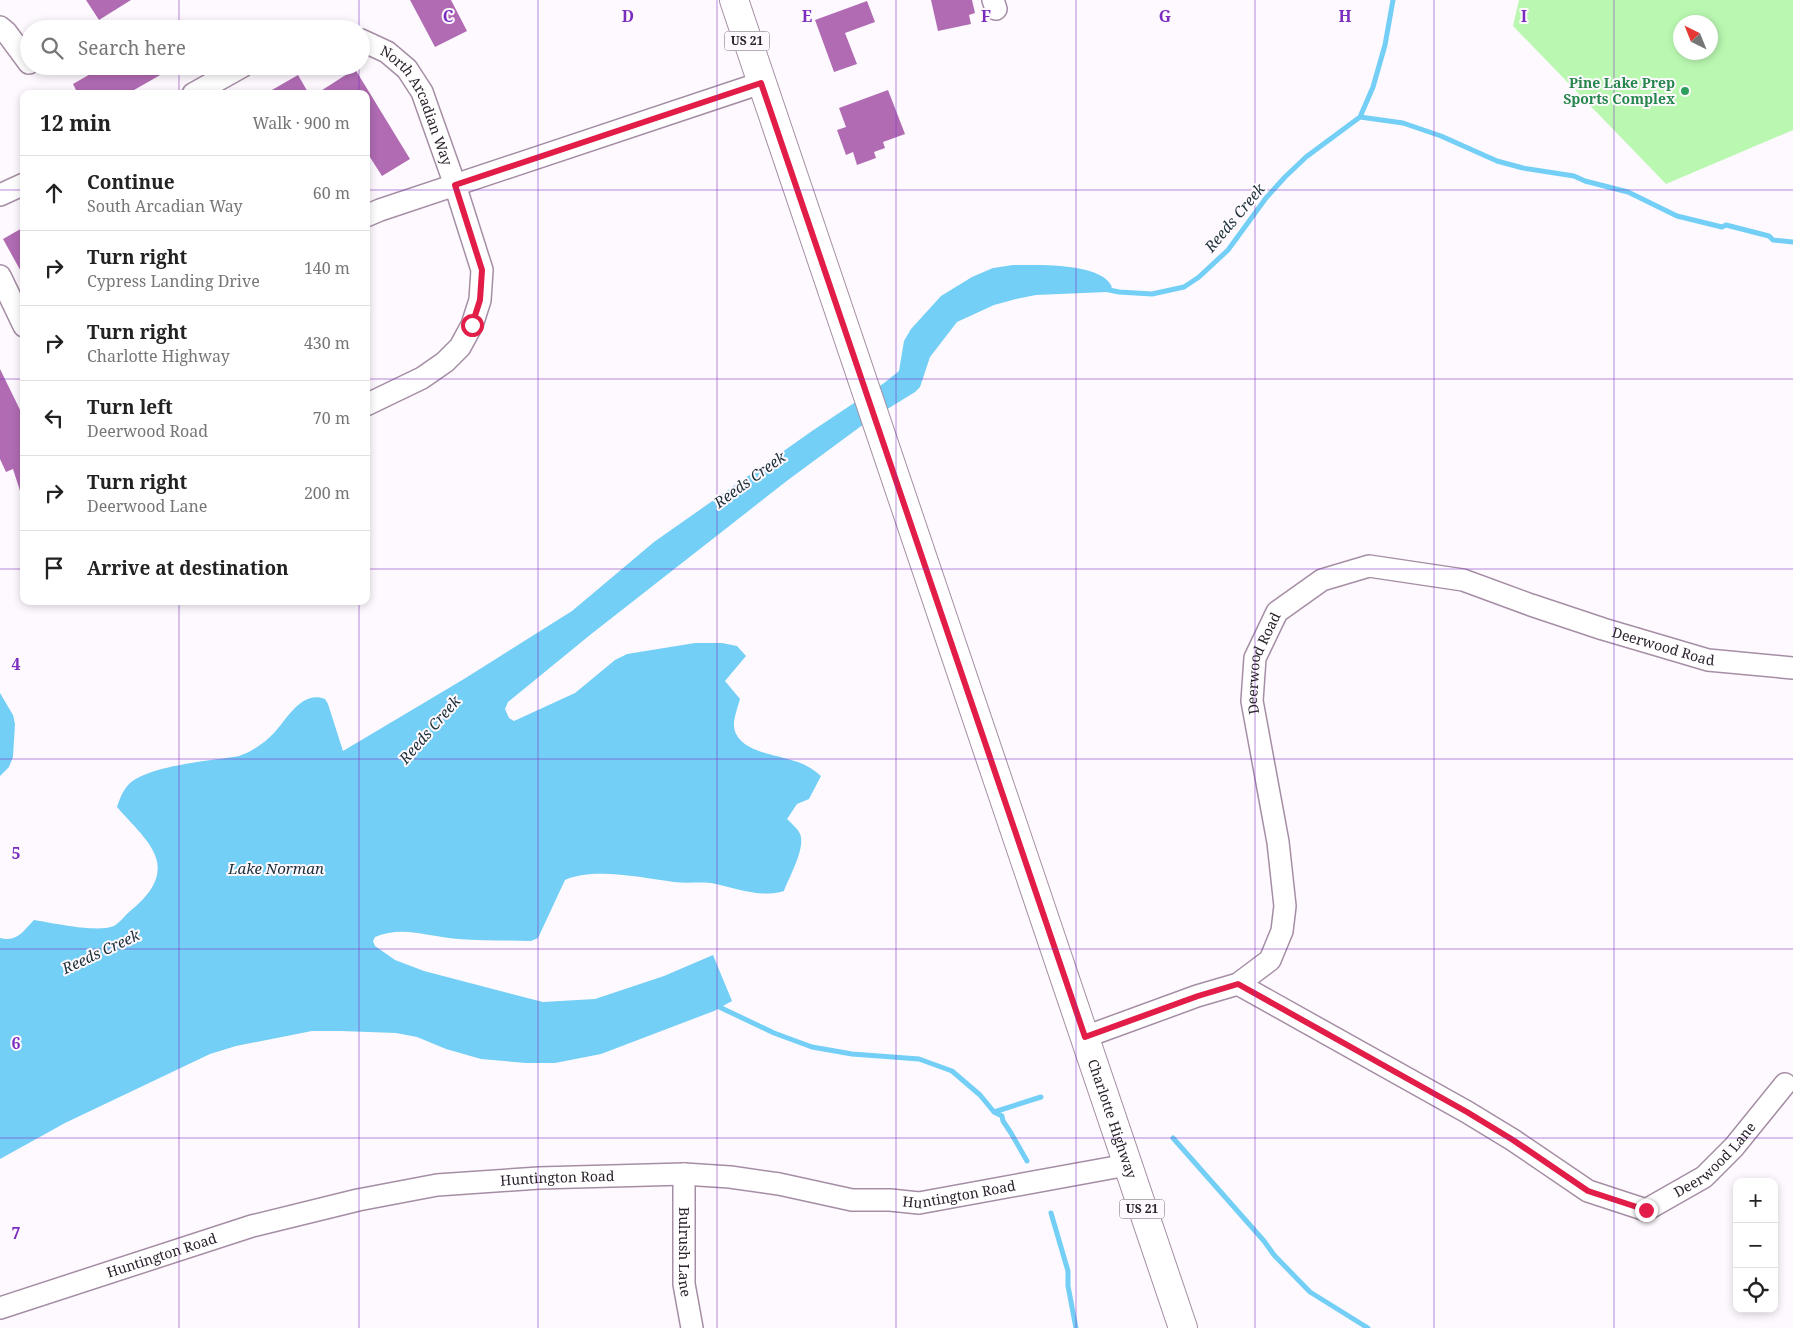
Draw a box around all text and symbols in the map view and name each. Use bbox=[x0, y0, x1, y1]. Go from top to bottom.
text: C bbox=[443, 5, 454, 27]
text: D bbox=[622, 5, 634, 27]
text: E bbox=[802, 5, 812, 27]
text: F bbox=[981, 5, 991, 27]
text: G bbox=[1159, 5, 1171, 27]
text: H bbox=[1338, 5, 1352, 27]
text: I bbox=[1521, 5, 1527, 27]
north arrow bbox=[1673, 15, 1718, 60]
search box bbox=[20, 20, 370, 75]
road number: US 21 bbox=[724, 31, 770, 50]
icon: search bbox=[38, 34, 66, 62]
text: Search here bbox=[78, 35, 186, 61]
street label: North Arcadian Way bbox=[378, 40, 457, 168]
place label: Pine Lake Prep Sports Complex bbox=[1563, 73, 1675, 108]
marker: Pine Lake Prep Sports Complex bbox=[1679, 85, 1691, 97]
text: 12 min bbox=[40, 109, 111, 137]
text: Walk · 900 m bbox=[253, 112, 350, 134]
text: Continue bbox=[87, 169, 175, 195]
water label: Reeds Creek bbox=[1199, 178, 1269, 257]
icon: ahead bbox=[40, 179, 68, 207]
text: 60 m bbox=[313, 182, 350, 204]
text: South Arcadian Way bbox=[87, 195, 243, 217]
text: Turn right bbox=[87, 244, 187, 270]
icon: right bbox=[40, 254, 68, 282]
text: 140 m bbox=[304, 257, 350, 279]
text: Cypress Landing Drive bbox=[87, 270, 260, 292]
route start bbox=[461, 314, 484, 337]
text: Turn right bbox=[87, 319, 187, 345]
icon: right bbox=[40, 329, 68, 357]
text: 430 m bbox=[304, 332, 350, 354]
text: Charlotte Highway bbox=[87, 345, 230, 367]
text: Turn left bbox=[87, 394, 173, 420]
icon: left bbox=[40, 404, 68, 432]
text: 70 m bbox=[313, 407, 350, 429]
text: Deerwood Road bbox=[87, 420, 208, 442]
water label: Reeds Creek bbox=[709, 446, 790, 512]
text: Turn right bbox=[87, 469, 187, 495]
icon: right bbox=[40, 479, 68, 507]
text: 200 m bbox=[304, 482, 350, 504]
text: Deerwood Lane bbox=[87, 495, 207, 517]
icon: arrive bbox=[40, 554, 68, 582]
text: Arrive at destination bbox=[87, 555, 289, 581]
street label: Deerwood Road bbox=[1242, 609, 1285, 716]
street label: Deerwood Road bbox=[1610, 622, 1716, 670]
text: 4 bbox=[11, 653, 21, 675]
water label: Reeds Creek bbox=[394, 691, 465, 768]
text: 5 bbox=[11, 842, 21, 864]
water label: Lake Norman bbox=[227, 858, 324, 878]
water label: Reeds Creek bbox=[57, 924, 143, 978]
text: 6 bbox=[11, 1032, 21, 1054]
street label: Charlotte Highway bbox=[1084, 1056, 1142, 1181]
street label: Deerwood Lane bbox=[1670, 1118, 1760, 1201]
street label: Huntington Road bbox=[499, 1166, 615, 1190]
street label: Huntington Road bbox=[902, 1175, 1017, 1212]
map controls bbox=[1733, 1178, 1778, 1313]
button: + bbox=[1733, 1178, 1778, 1223]
route end bbox=[1635, 1199, 1658, 1222]
road number: US 21 bbox=[1120, 1200, 1164, 1218]
street label: Bulrush Lane bbox=[675, 1207, 696, 1298]
text: 7 bbox=[11, 1222, 21, 1244]
button: − bbox=[1733, 1223, 1778, 1268]
street label: Huntington Road bbox=[104, 1228, 219, 1282]
button: locate bbox=[1733, 1268, 1778, 1313]

